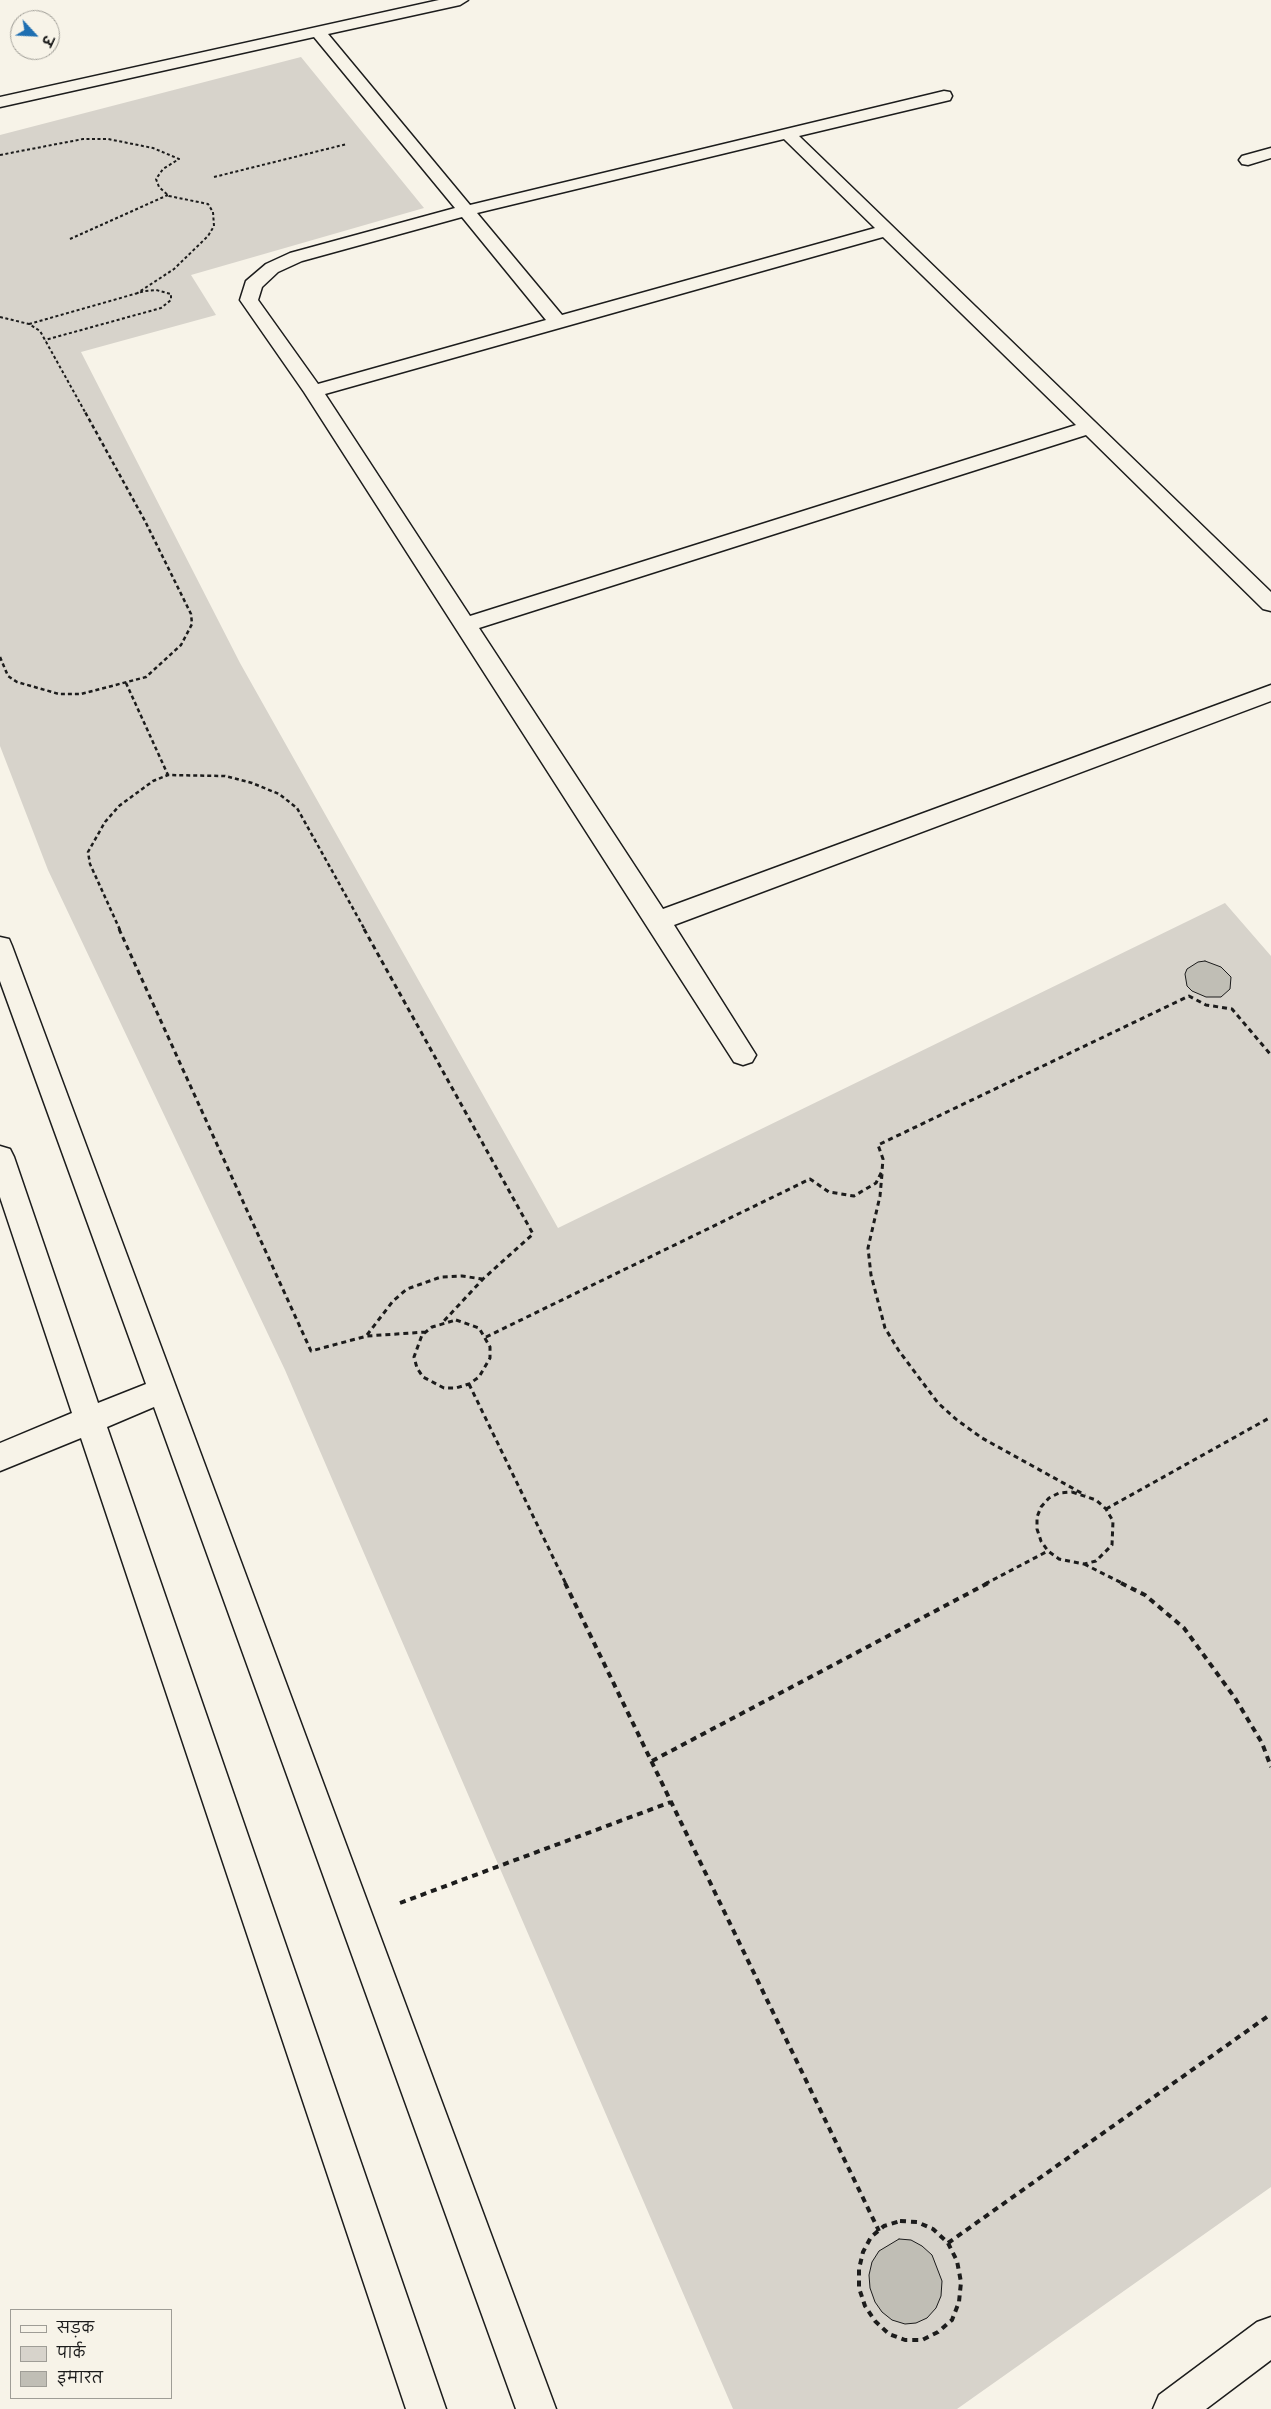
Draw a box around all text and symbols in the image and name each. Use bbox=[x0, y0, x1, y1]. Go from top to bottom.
north arrow bbox=[10, 10, 60, 60]
text: उ bbox=[38, 33, 59, 49]
legend bbox=[10, 2309, 172, 2399]
text: सड़क bbox=[57, 2317, 94, 2337]
text: पार्क bbox=[57, 2342, 85, 2362]
text: इमारत bbox=[57, 2367, 103, 2387]

